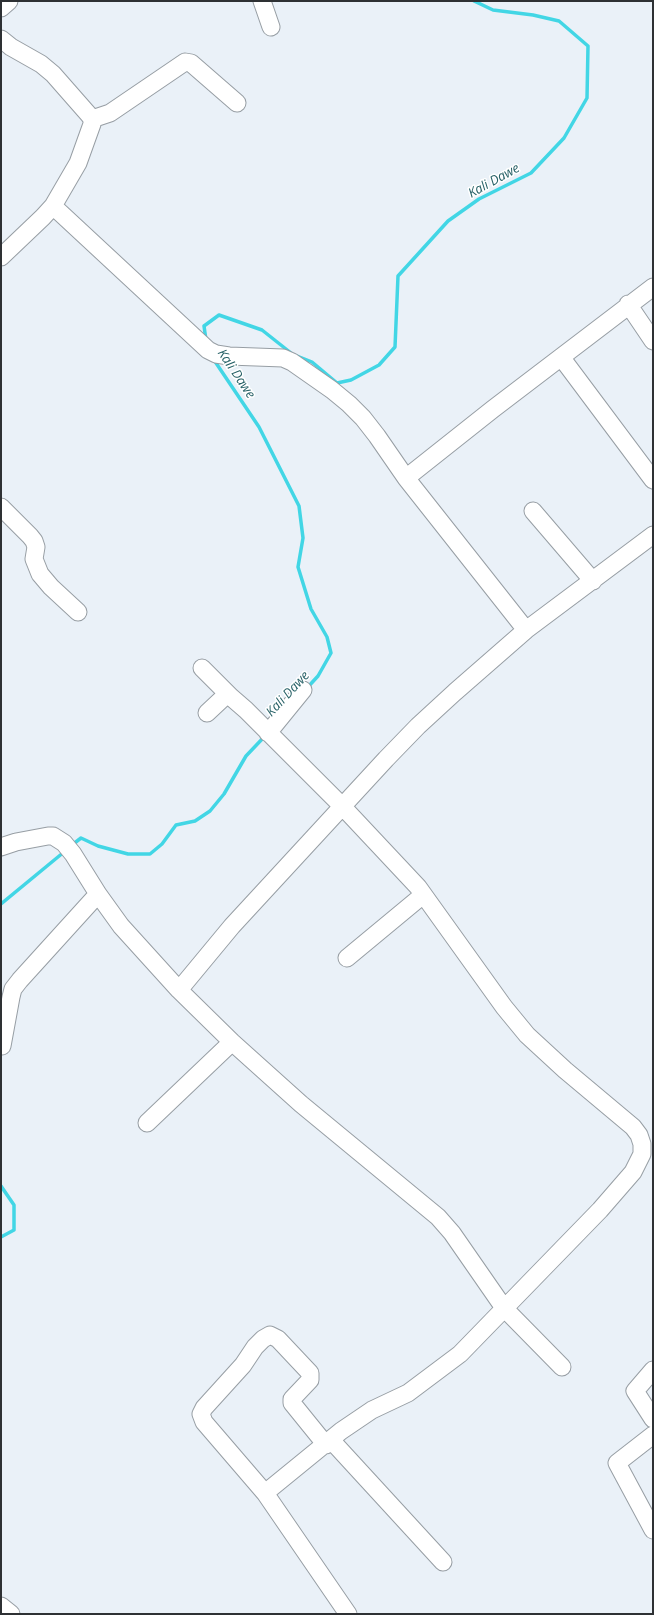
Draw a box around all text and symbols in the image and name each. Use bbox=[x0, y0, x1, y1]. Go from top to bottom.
water label: Kali Dawe bbox=[466, 161, 522, 201]
water label: Kali Dawe bbox=[214, 346, 258, 402]
water label: Kali Dawe bbox=[263, 668, 313, 720]

